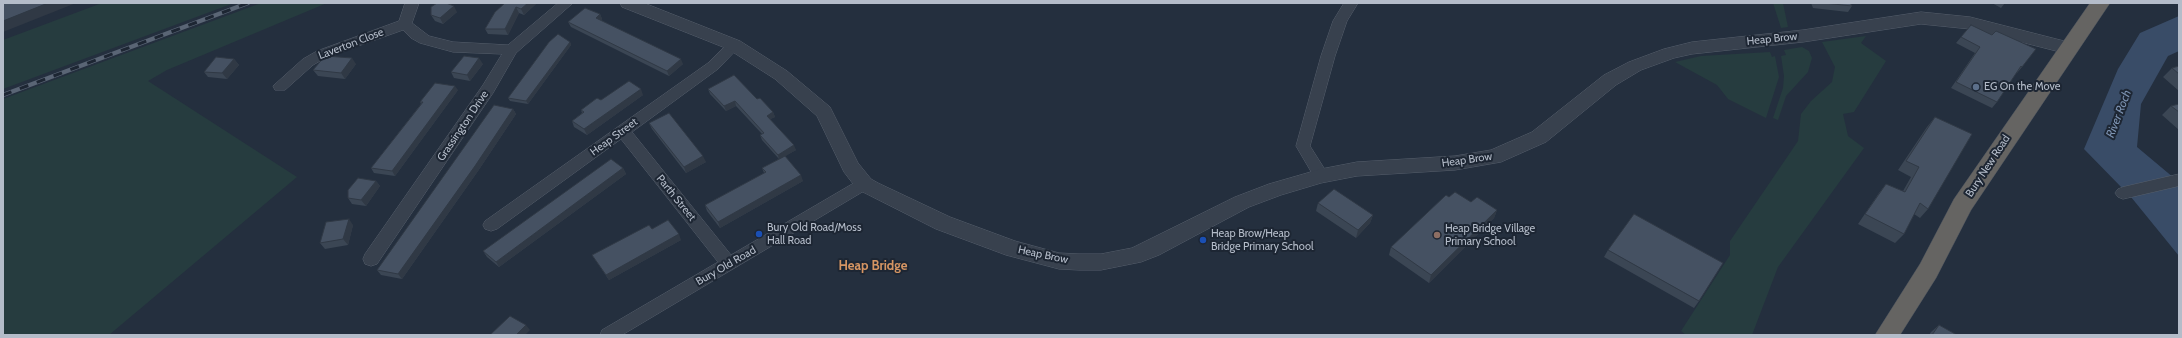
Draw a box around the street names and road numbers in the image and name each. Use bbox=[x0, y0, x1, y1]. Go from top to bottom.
street label: Laverton Close bbox=[316, 25, 386, 63]
street label: Heap Brow bbox=[1746, 30, 1798, 48]
street label: Grassington Drive bbox=[435, 88, 491, 164]
street label: Heap Street bbox=[588, 115, 640, 159]
street label: Bury New Road bbox=[1963, 133, 2013, 199]
street label: Heap Brow bbox=[1441, 150, 1493, 170]
street label: Parth Street bbox=[653, 172, 699, 224]
street label: Bury Old Road bbox=[694, 243, 758, 289]
street label: Heap Brow bbox=[1017, 243, 1069, 267]

